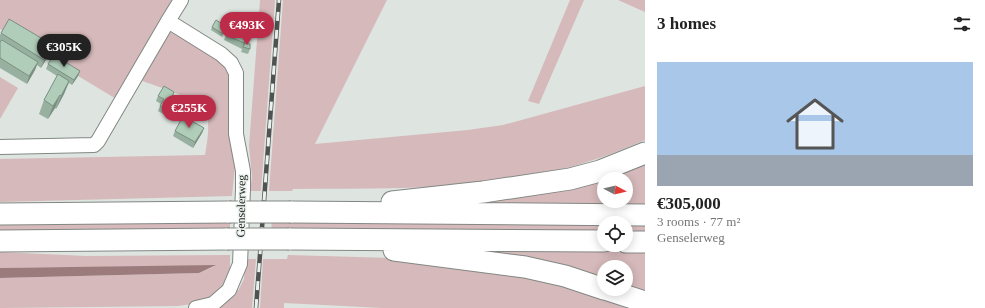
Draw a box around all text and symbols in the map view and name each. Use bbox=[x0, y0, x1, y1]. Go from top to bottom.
pin: €493K bbox=[219, 12, 275, 46]
icon: filters bbox=[951, 13, 973, 35]
text: 3 homes bbox=[657, 14, 716, 33]
text: €493K bbox=[229, 17, 265, 32]
pin: €305K bbox=[36, 34, 92, 68]
text: €305K bbox=[46, 39, 82, 54]
icon: home bbox=[779, 88, 851, 160]
pin: €255K bbox=[161, 95, 217, 129]
text: €255K bbox=[171, 100, 207, 115]
north arrow bbox=[597, 172, 633, 208]
map controls bbox=[597, 172, 633, 296]
street label: Genselerweg bbox=[233, 175, 249, 237]
text: €305,000 bbox=[657, 194, 721, 213]
text: 3 rooms · 77 m² bbox=[657, 214, 740, 229]
button: locate bbox=[597, 216, 633, 252]
text: Genselerweg bbox=[657, 230, 725, 245]
button: layers bbox=[597, 260, 633, 296]

